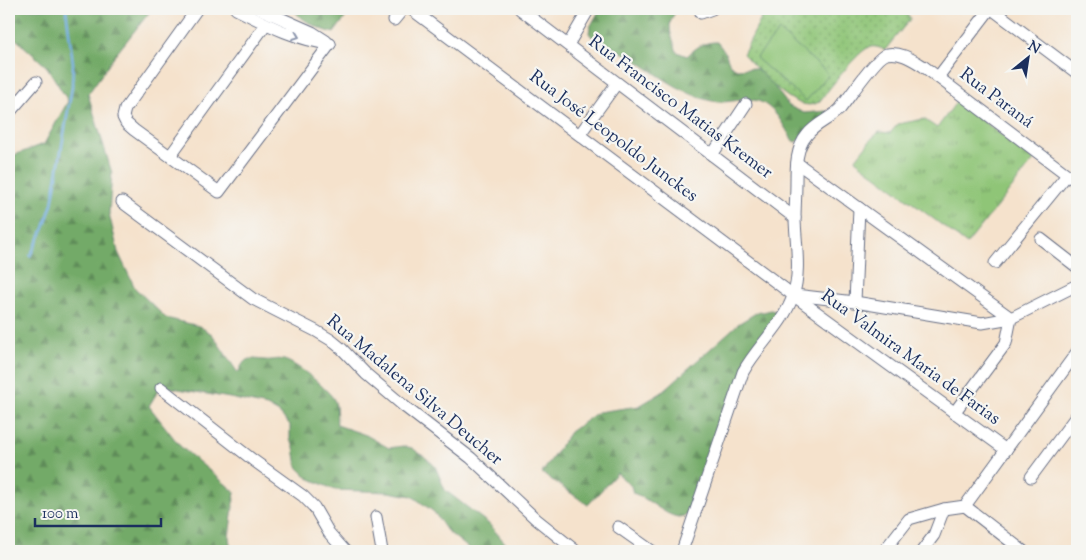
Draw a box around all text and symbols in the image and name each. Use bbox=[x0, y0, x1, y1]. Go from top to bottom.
one-way arrow bbox=[291, 30, 300, 40]
street label: Rua Francisco Matias Kremer bbox=[582, 30, 778, 186]
north arrow bbox=[1004, 32, 1054, 82]
text: N bbox=[1024, 37, 1043, 60]
street label: Rua Paraná bbox=[953, 62, 1039, 136]
street label: Rua José Leopoldo Junckes bbox=[523, 65, 703, 209]
street label: Rua Valmira Maria de Farias bbox=[815, 284, 1005, 432]
street label: Rua Madalena Silva Deucher bbox=[320, 309, 508, 473]
scale bar bbox=[35, 495, 161, 527]
text: 100 m bbox=[42, 504, 79, 525]

